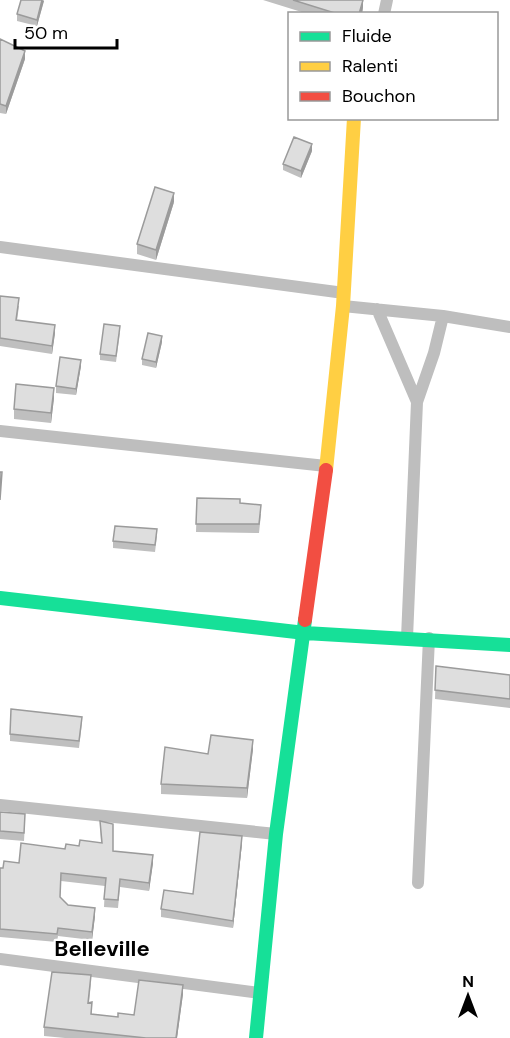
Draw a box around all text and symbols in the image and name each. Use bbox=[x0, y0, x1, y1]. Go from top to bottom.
scale bar bbox=[15, 12, 117, 50]
legend bbox=[288, 12, 498, 120]
text: 50 m bbox=[24, 21, 68, 45]
text: Fluide bbox=[342, 24, 392, 48]
text: Ralenti bbox=[342, 54, 398, 78]
text: Bouchon bbox=[342, 84, 416, 108]
district label: Belleville bbox=[54, 934, 150, 963]
north arrow bbox=[438, 966, 498, 1026]
text: N bbox=[462, 971, 474, 992]

